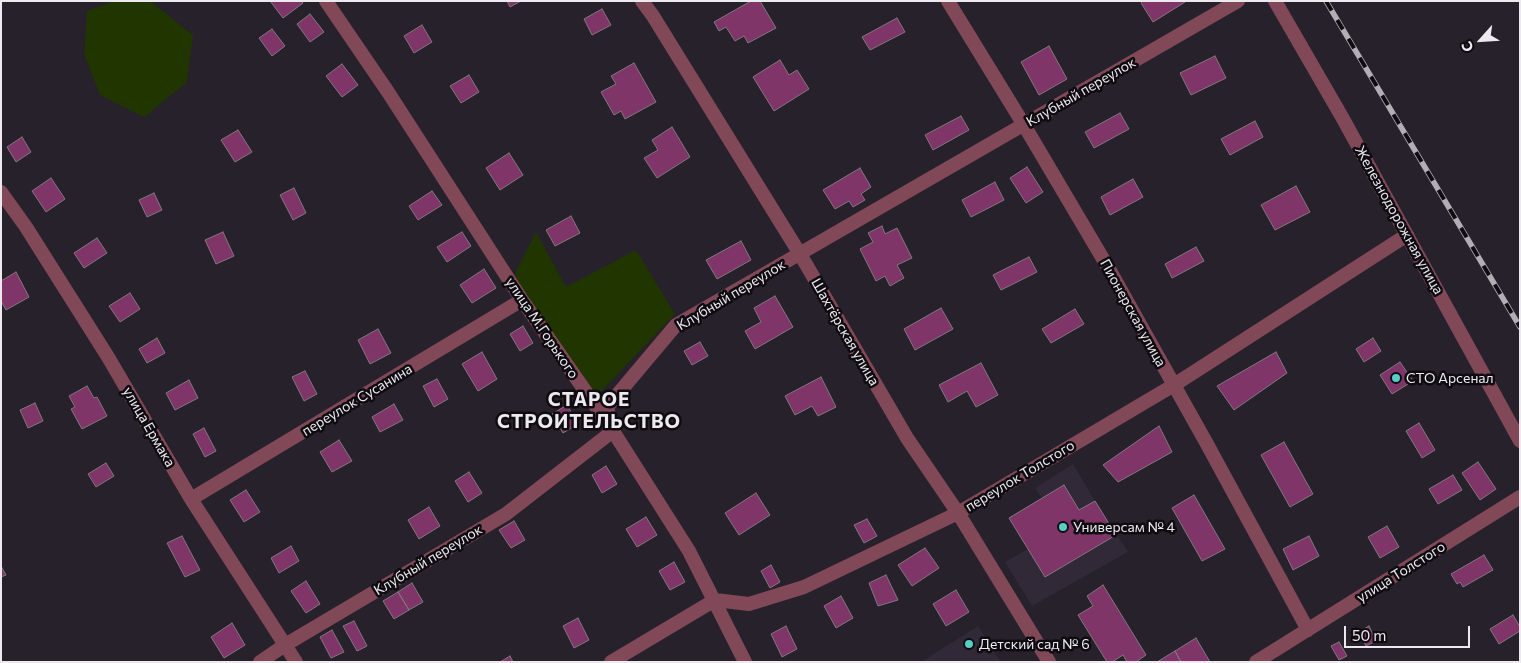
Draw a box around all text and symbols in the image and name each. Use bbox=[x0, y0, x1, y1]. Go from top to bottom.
north arrow bbox=[1456, 15, 1506, 65]
text: С bbox=[1457, 39, 1477, 55]
street label: Клубный переулок bbox=[1023, 54, 1139, 130]
street label: Железнодорожная улица bbox=[1351, 143, 1447, 297]
street label: Клубный переулок bbox=[674, 256, 788, 334]
street label: Пионерская улица bbox=[1096, 256, 1170, 370]
street label: улица М.Горького bbox=[502, 274, 582, 382]
street label: Шахтёрская улица bbox=[807, 275, 883, 389]
street label: переулок Сусанина bbox=[299, 360, 415, 440]
place label: СТО Арсенал bbox=[1406, 370, 1494, 386]
marker: СТО Арсенал bbox=[1390, 372, 1402, 384]
street label: улица Ермака bbox=[119, 384, 179, 470]
district label: СТАРОЕ СТРОИТЕЛЬСТВО bbox=[495, 389, 683, 433]
street label: переулок Толстого bbox=[962, 437, 1078, 515]
place label: Универсам № 4 bbox=[1073, 519, 1175, 535]
street label: Клубный переулок bbox=[371, 521, 485, 599]
marker: Универсам № 4 bbox=[1057, 521, 1069, 533]
street label: улица Толстого bbox=[1354, 538, 1448, 606]
scale bar bbox=[1346, 616, 1472, 648]
text: 50 m bbox=[1352, 626, 1386, 644]
place label: Детский сад № 6 bbox=[979, 636, 1090, 652]
marker: Детский сад № 6 bbox=[963, 638, 975, 650]

